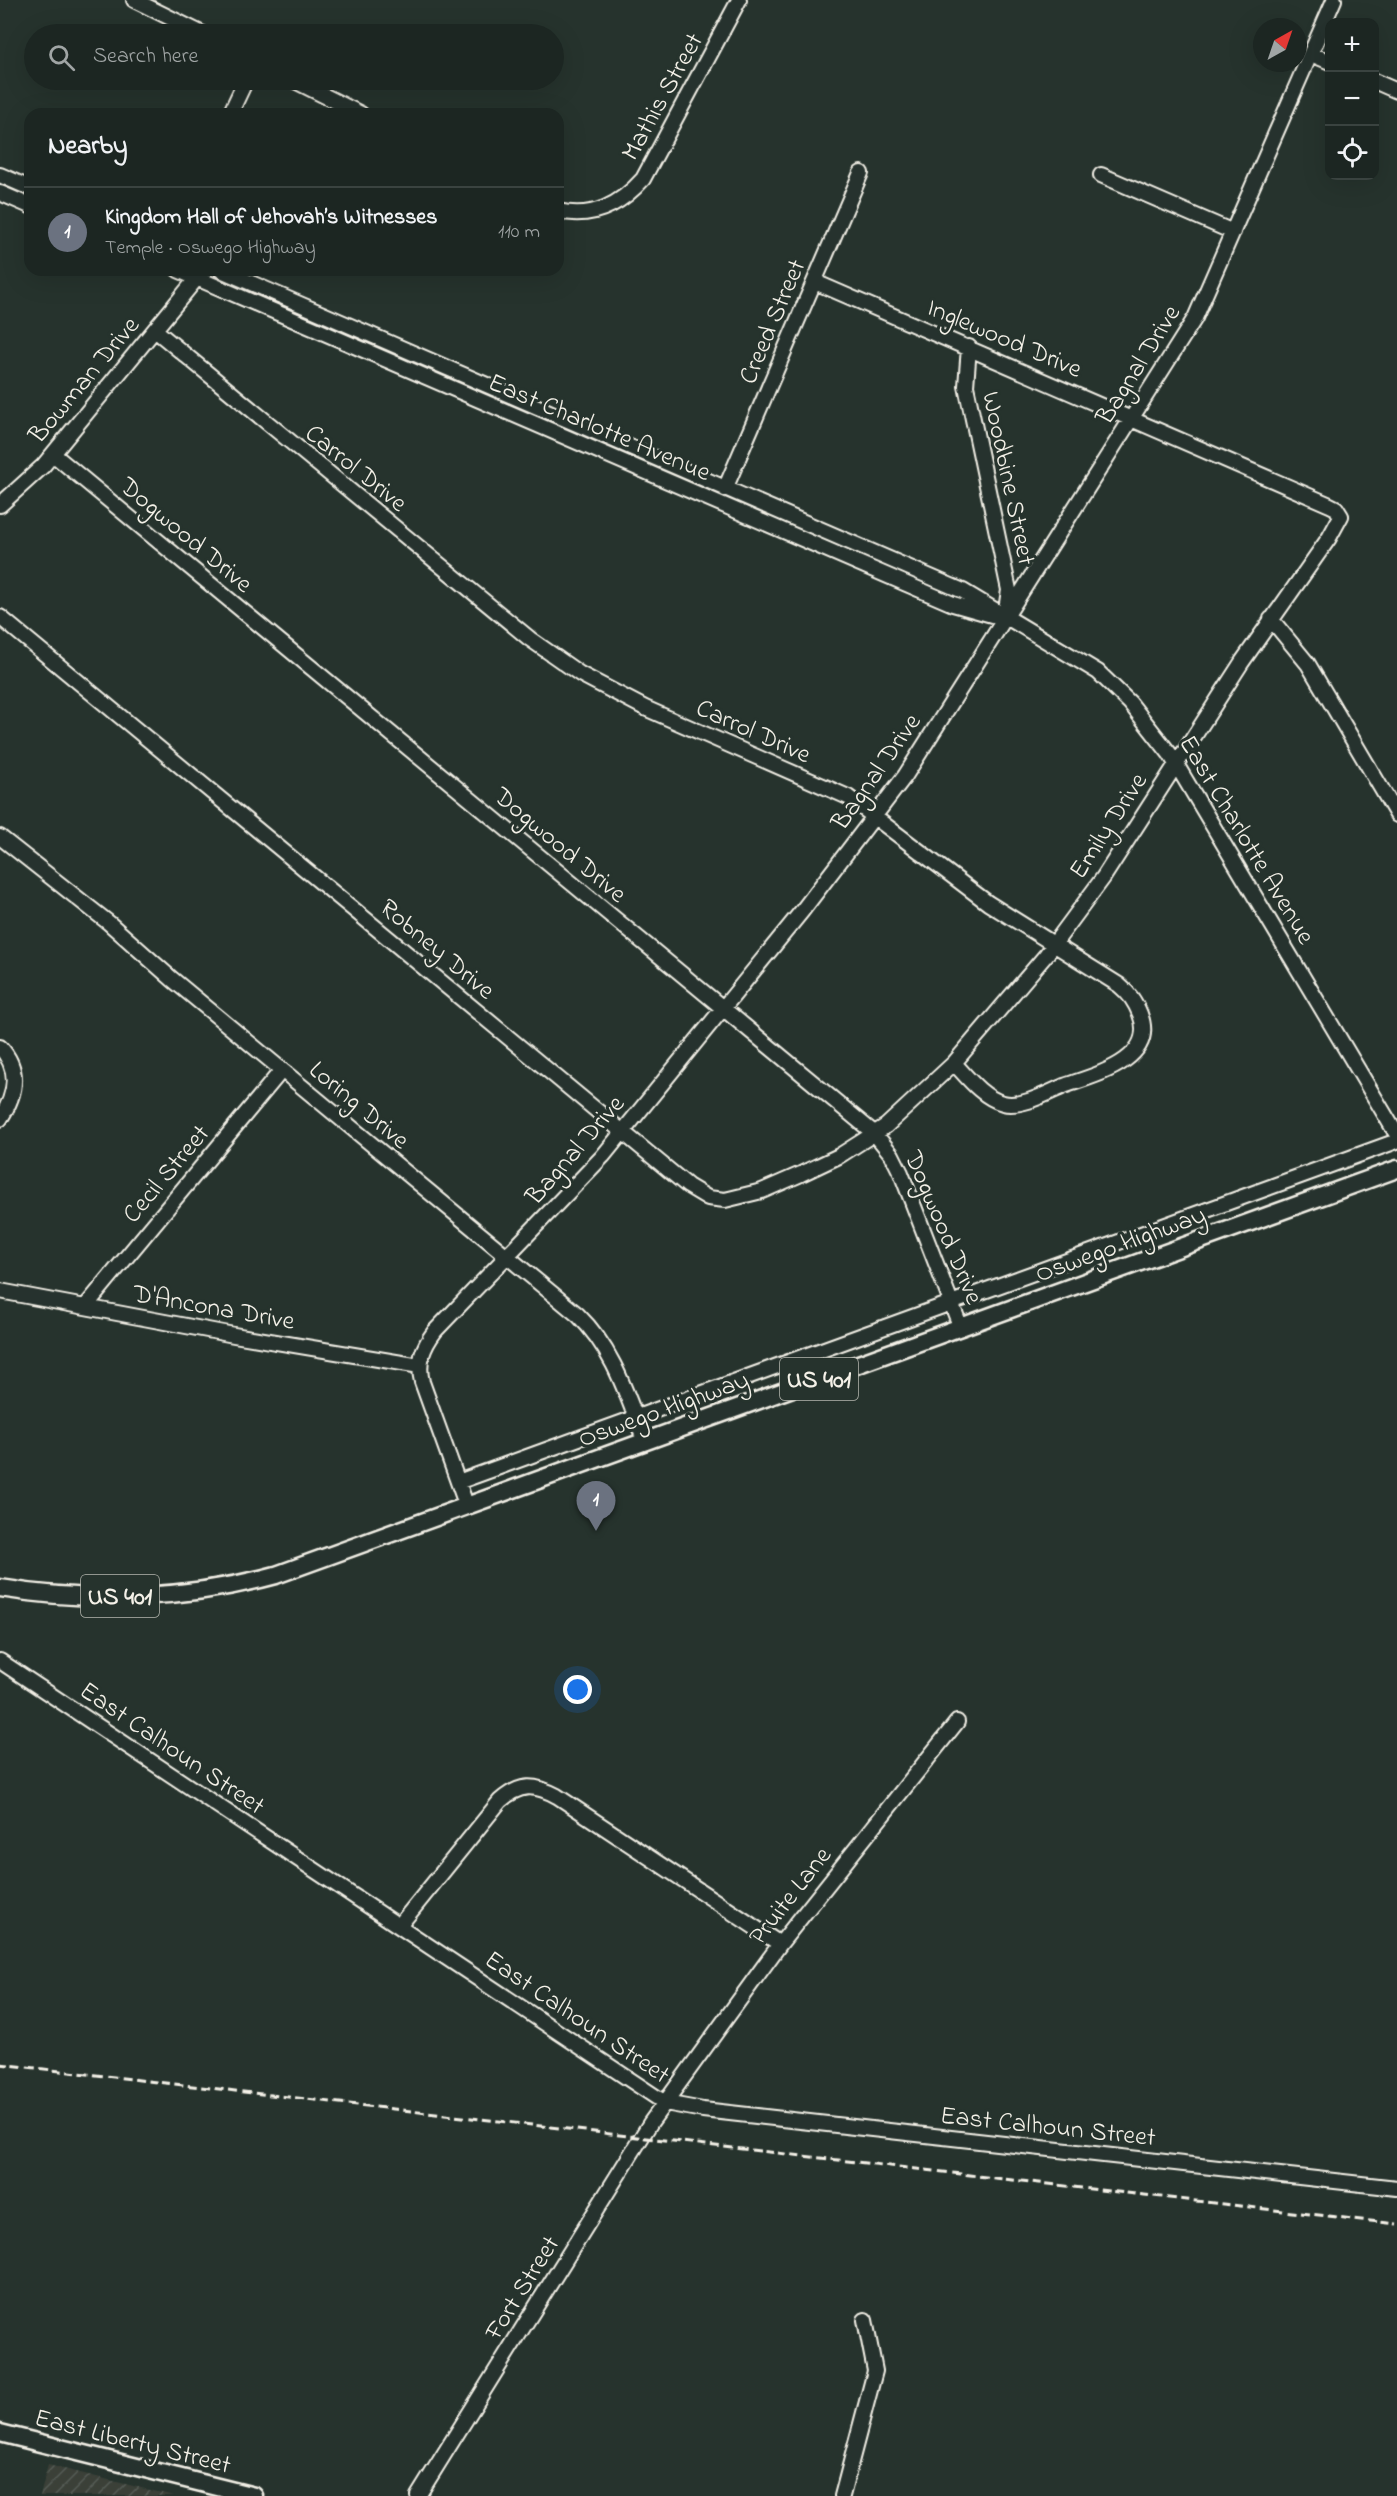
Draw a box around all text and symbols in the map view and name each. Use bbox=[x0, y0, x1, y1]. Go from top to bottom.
north arrow bbox=[1253, 18, 1307, 72]
map controls bbox=[1325, 18, 1379, 180]
button: + bbox=[1325, 18, 1379, 72]
search box bbox=[24, 24, 564, 90]
street label: Mathis Street bbox=[613, 26, 715, 168]
icon: search bbox=[45, 41, 78, 74]
text: Search here bbox=[93, 41, 198, 73]
button: − bbox=[1325, 72, 1379, 126]
button: locate bbox=[1325, 126, 1379, 180]
text: Nearby bbox=[48, 128, 127, 166]
text: Kingdom Hall of Jehovah’s Witnesses bbox=[105, 202, 437, 234]
text: 1 bbox=[64, 218, 71, 247]
text: 110 m bbox=[498, 218, 540, 247]
text: Temple · Oswego Highway bbox=[105, 234, 316, 263]
street label: Creed Street bbox=[730, 254, 817, 390]
street label: Inglewood Drive bbox=[921, 290, 1087, 390]
street label: Bagnal Drive bbox=[1087, 298, 1192, 434]
street label: Bowman Drive bbox=[20, 309, 150, 454]
street label: East Charlotte Avenue bbox=[482, 365, 716, 493]
street label: Woodbine Street bbox=[970, 388, 1044, 569]
street label: Carrol Drive bbox=[296, 416, 415, 523]
street label: Dogwood Drive bbox=[109, 469, 260, 604]
street label: Carrol Drive bbox=[689, 691, 817, 775]
street label: Bagnal Drive bbox=[823, 706, 932, 840]
street label: East Charlotte Avenue bbox=[1168, 729, 1323, 953]
street label: Emily Drive bbox=[1061, 766, 1158, 887]
street label: Dogwood Drive bbox=[483, 779, 634, 914]
street label: Robney Drive bbox=[370, 891, 502, 1010]
street label: Loring Drive bbox=[299, 1053, 417, 1160]
street label: Bagnal Drive bbox=[517, 1087, 635, 1215]
street label: Cecil Street bbox=[115, 1117, 220, 1233]
street label: Dogwood Drive bbox=[892, 1145, 992, 1311]
street label: Oswego Highway bbox=[1030, 1197, 1212, 1294]
street label: D'Ancona Drive bbox=[129, 1276, 298, 1342]
road number: US 401 bbox=[780, 1358, 858, 1400]
street label: Oswego Highway bbox=[573, 1362, 755, 1459]
pin: 1 bbox=[576, 1482, 616, 1531]
road number: US 401 bbox=[81, 1575, 159, 1617]
street label: East Calhoun Street bbox=[71, 1673, 272, 1826]
your location bbox=[563, 1675, 592, 1704]
street label: Pruite Lane bbox=[741, 1839, 842, 1954]
street label: East Calhoun Street bbox=[476, 1942, 677, 2095]
street label: East Calhoun Street bbox=[938, 2098, 1158, 2158]
street label: Fort Street bbox=[476, 2229, 571, 2349]
street label: East Liberty Street bbox=[30, 2400, 235, 2486]

